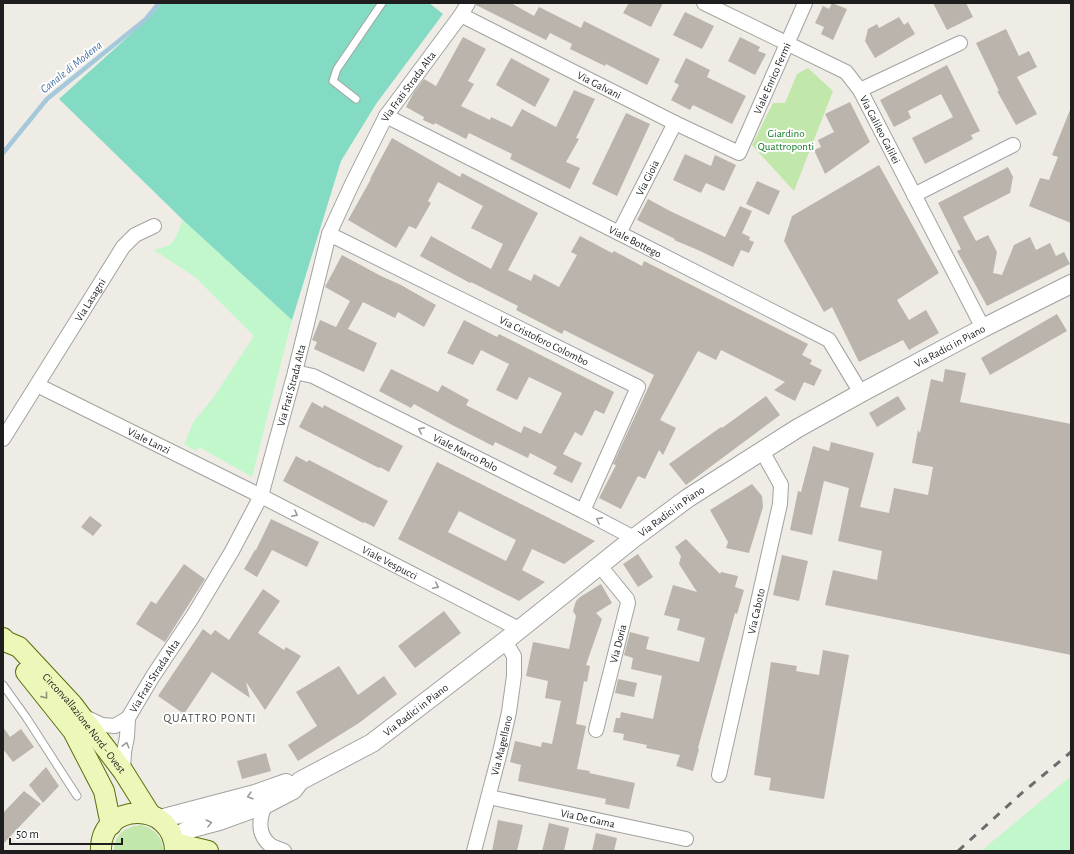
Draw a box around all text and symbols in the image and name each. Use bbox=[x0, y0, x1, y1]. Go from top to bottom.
water label: Canale di Modena bbox=[38, 39, 104, 95]
street label: Viale Enrico Fermi bbox=[751, 41, 792, 116]
street label: Via Frati Strada Alta bbox=[379, 49, 438, 123]
street label: Via Galvani bbox=[575, 69, 623, 101]
street label: Via Galileo Galilei bbox=[858, 93, 903, 165]
park label: Giardino Quattroponti bbox=[758, 128, 814, 152]
street label: Via Gioia bbox=[634, 158, 661, 197]
street label: Viale Bottego bbox=[607, 223, 663, 259]
street label: Via Lasagni bbox=[72, 277, 107, 323]
street label: Via Cristoforo Colombo bbox=[498, 314, 591, 367]
street label: Via Radici in Piano bbox=[912, 322, 987, 369]
street label: Via Frati Strada Alta bbox=[275, 343, 307, 428]
street label: Viale Lanzi bbox=[126, 425, 172, 456]
one-way arrow bbox=[417, 427, 425, 435]
street label: Viale Marco Polo bbox=[431, 431, 500, 473]
street label: Via Radici in Piano bbox=[636, 484, 706, 538]
one-way arrow bbox=[291, 509, 299, 516]
one-way arrow bbox=[596, 517, 604, 524]
street label: Viale Vespucci bbox=[360, 544, 419, 581]
one-way arrow bbox=[432, 581, 439, 589]
street label: Via Caboto bbox=[745, 587, 766, 635]
street label: Via Doria bbox=[608, 623, 628, 664]
street label: Via Frati Strada Alta bbox=[127, 637, 181, 714]
street label: Circonvallazione Nord - Ovest bbox=[41, 671, 128, 775]
street label: Via Radici in Piano bbox=[381, 681, 450, 738]
one-way arrow bbox=[41, 692, 48, 699]
district label: QUATTRO PONTI bbox=[163, 712, 257, 725]
street label: Via Magellano bbox=[489, 714, 514, 777]
one-way arrow bbox=[121, 741, 129, 748]
one-way arrow bbox=[246, 791, 253, 800]
street label: Via De Gama bbox=[560, 807, 616, 829]
scale bar bbox=[10, 820, 122, 846]
one-way arrow bbox=[206, 820, 212, 828]
text: 50 m bbox=[16, 828, 39, 840]

